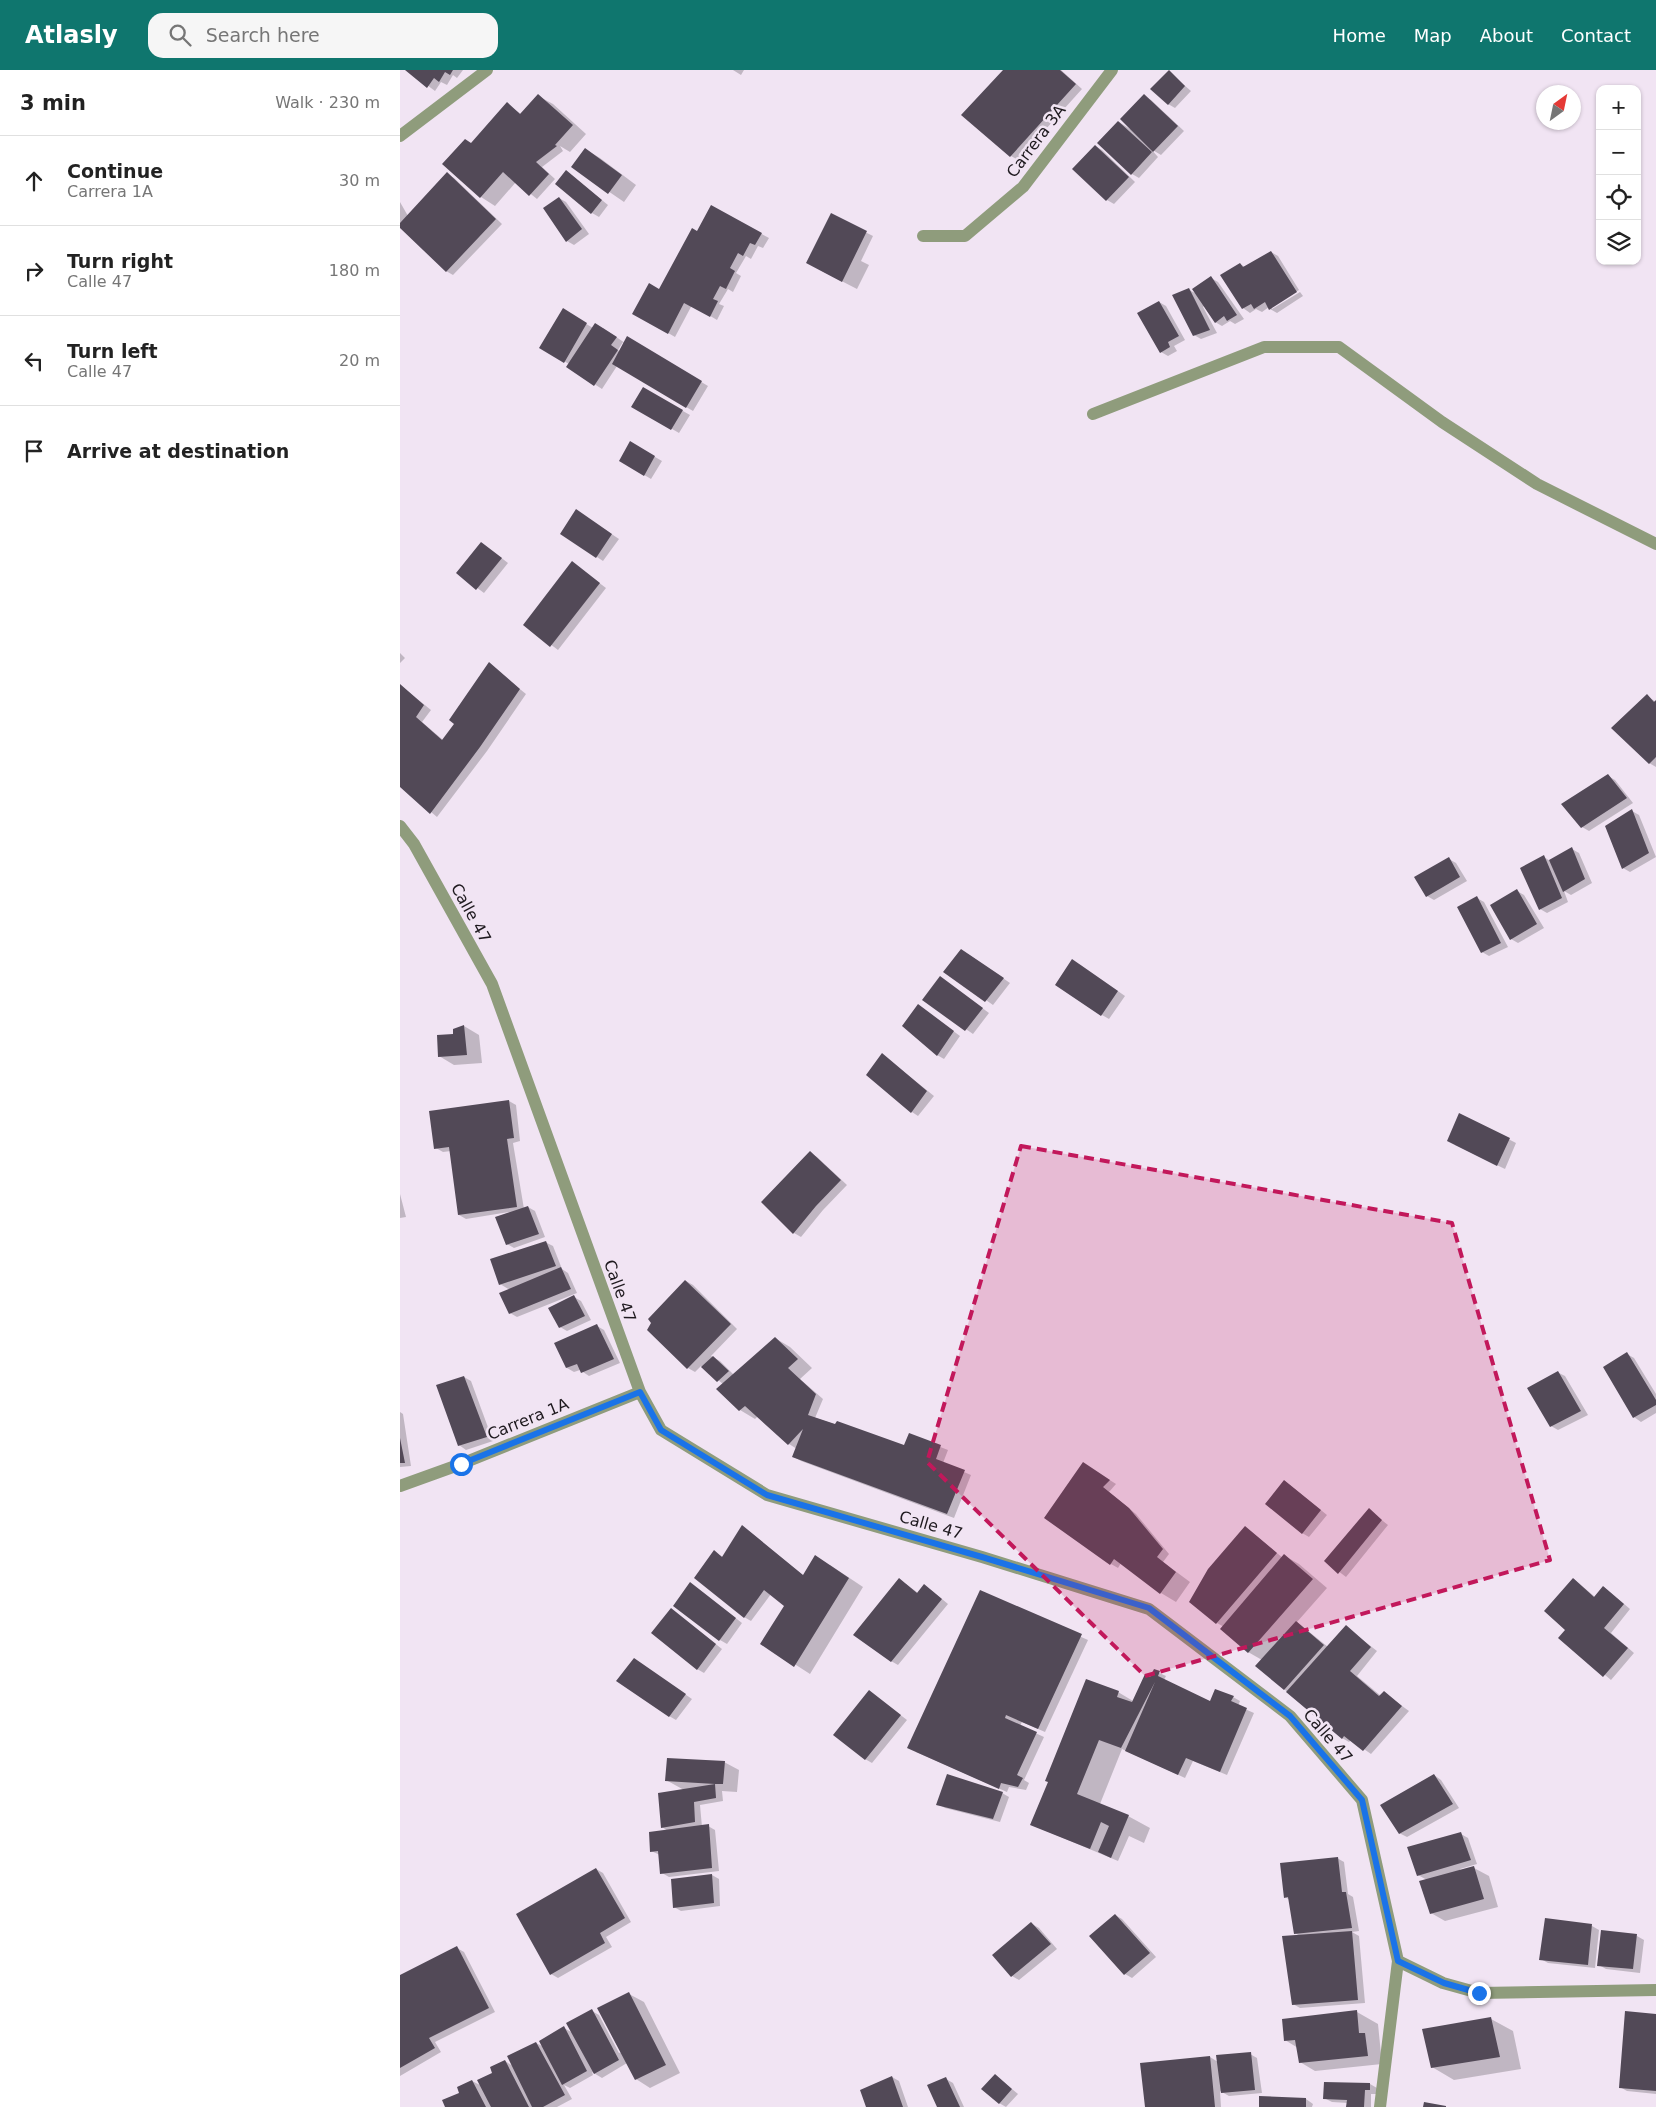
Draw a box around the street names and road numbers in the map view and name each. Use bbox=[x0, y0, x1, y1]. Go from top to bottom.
street label: Carrera 3A bbox=[1003, 101, 1069, 181]
street label: Calle 47 bbox=[447, 880, 495, 946]
street label: Calle 47 bbox=[600, 1257, 640, 1325]
street label: Carrera 1A bbox=[485, 1394, 571, 1444]
street label: Calle 47 bbox=[897, 1507, 965, 1543]
street label: Calle 47 bbox=[1299, 1705, 1357, 1767]

